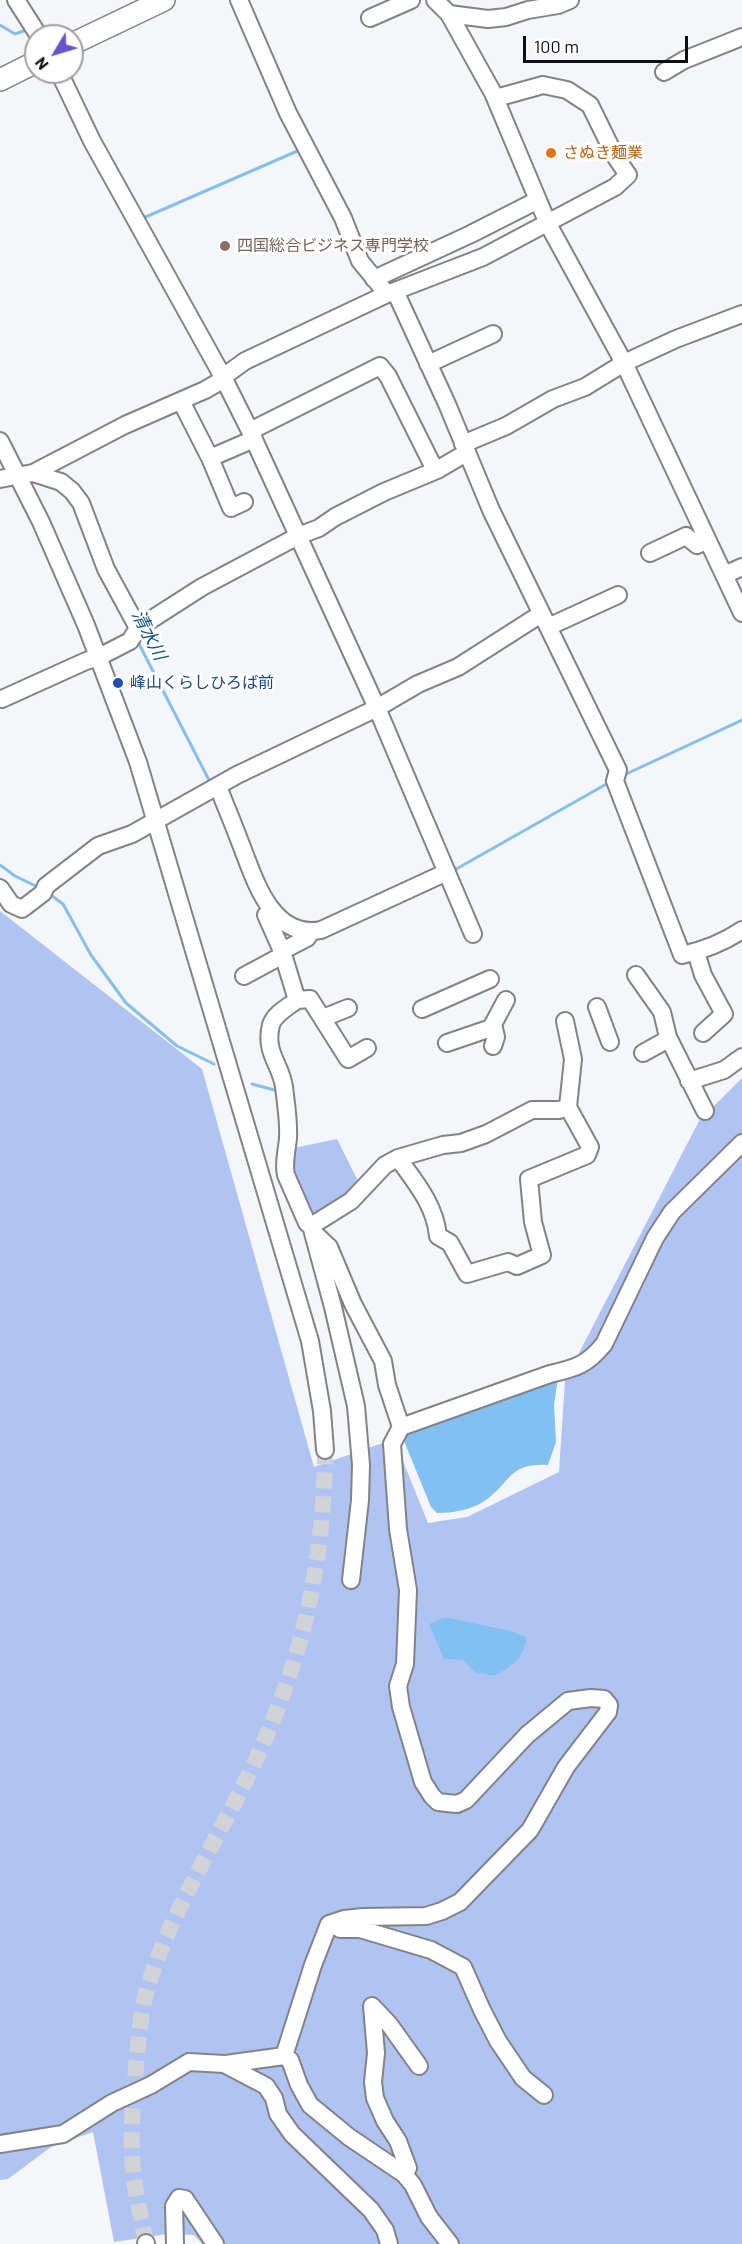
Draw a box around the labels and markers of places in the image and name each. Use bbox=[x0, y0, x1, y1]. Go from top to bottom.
place label: さぬき麺業 bbox=[563, 143, 643, 163]
marker: さぬき麺業 bbox=[544, 146, 558, 160]
place label: 四国総合ビジネス専門学校 bbox=[237, 236, 429, 256]
marker: 四国総合ビジネス専門学校 bbox=[218, 239, 232, 253]
place label: 峰山くらしひろば前 bbox=[130, 673, 274, 693]
marker: 峰山くらしひろば前 bbox=[111, 676, 125, 690]

